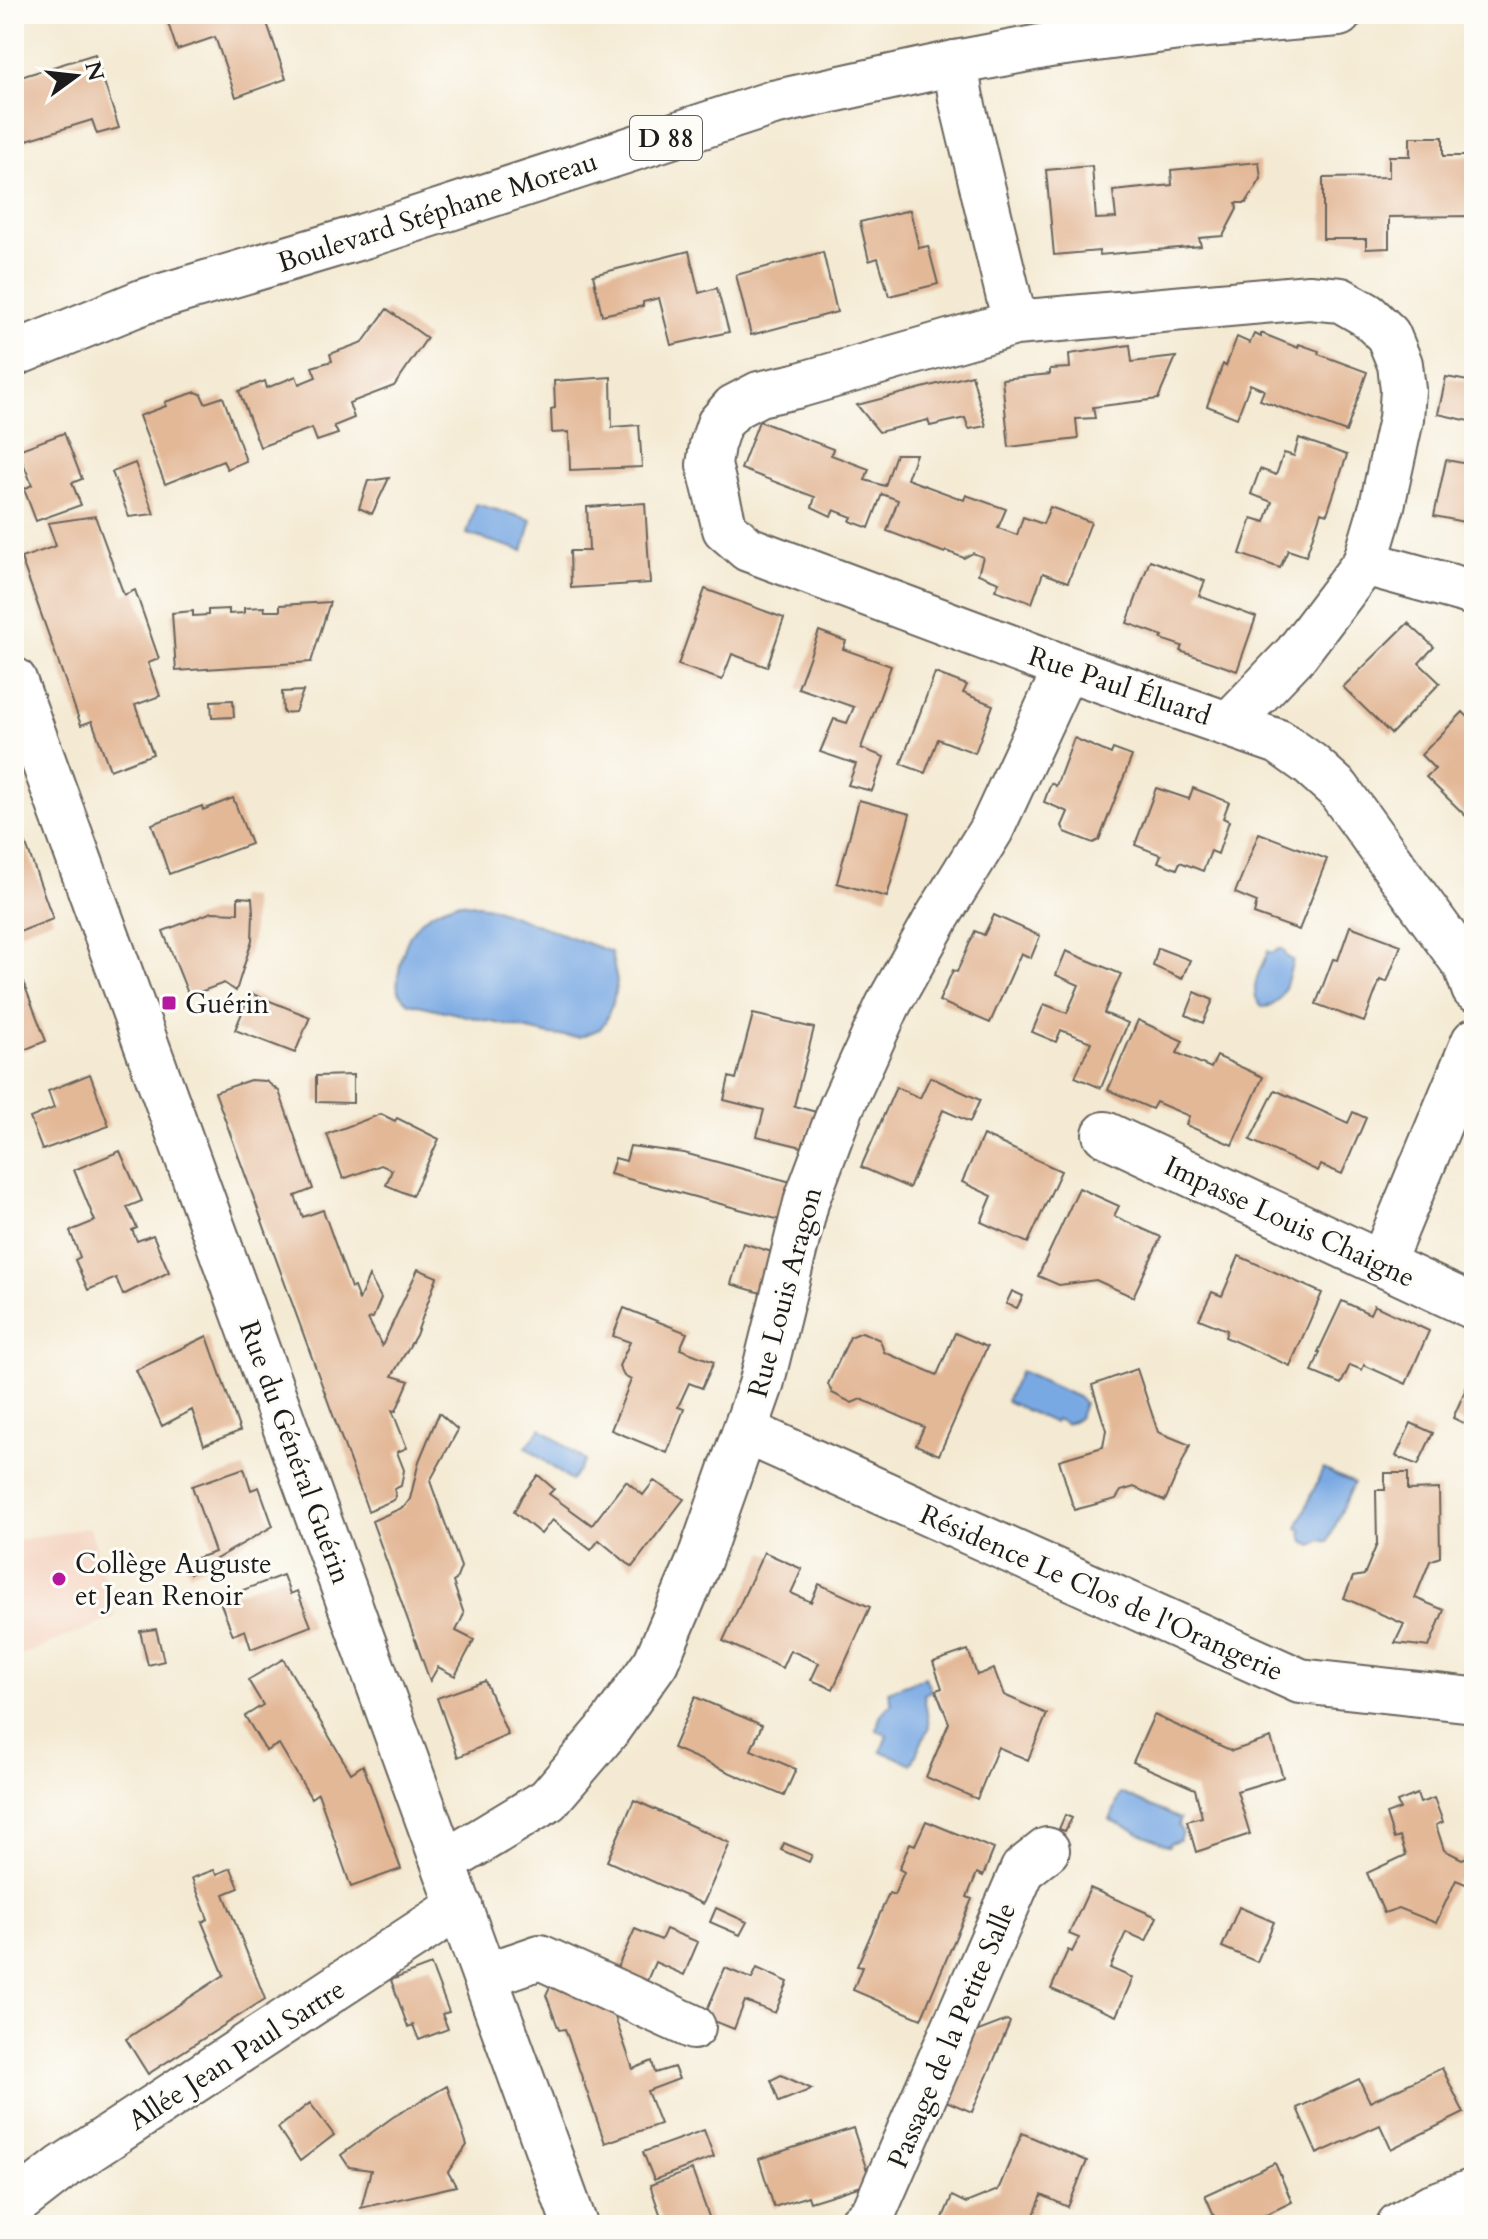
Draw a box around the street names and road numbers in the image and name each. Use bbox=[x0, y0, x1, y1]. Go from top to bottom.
road number: D 88 bbox=[630, 116, 702, 160]
street label: Boulevard Stéphane Moreau bbox=[272, 142, 602, 282]
street label: Rue Paul Éluard bbox=[1023, 637, 1216, 735]
street label: Impasse Louis Chaigne bbox=[1158, 1147, 1421, 1297]
street label: Rue Louis Aragon bbox=[739, 1183, 831, 1402]
street label: Rue du Général Guérin bbox=[230, 1315, 360, 1589]
street label: Résidence Le Clos de l'Orangerie bbox=[914, 1495, 1289, 1690]
street label: Passage de la Petite Salle bbox=[879, 1897, 1025, 2174]
street label: Allée Jean Paul Sartre bbox=[121, 1970, 352, 2139]

